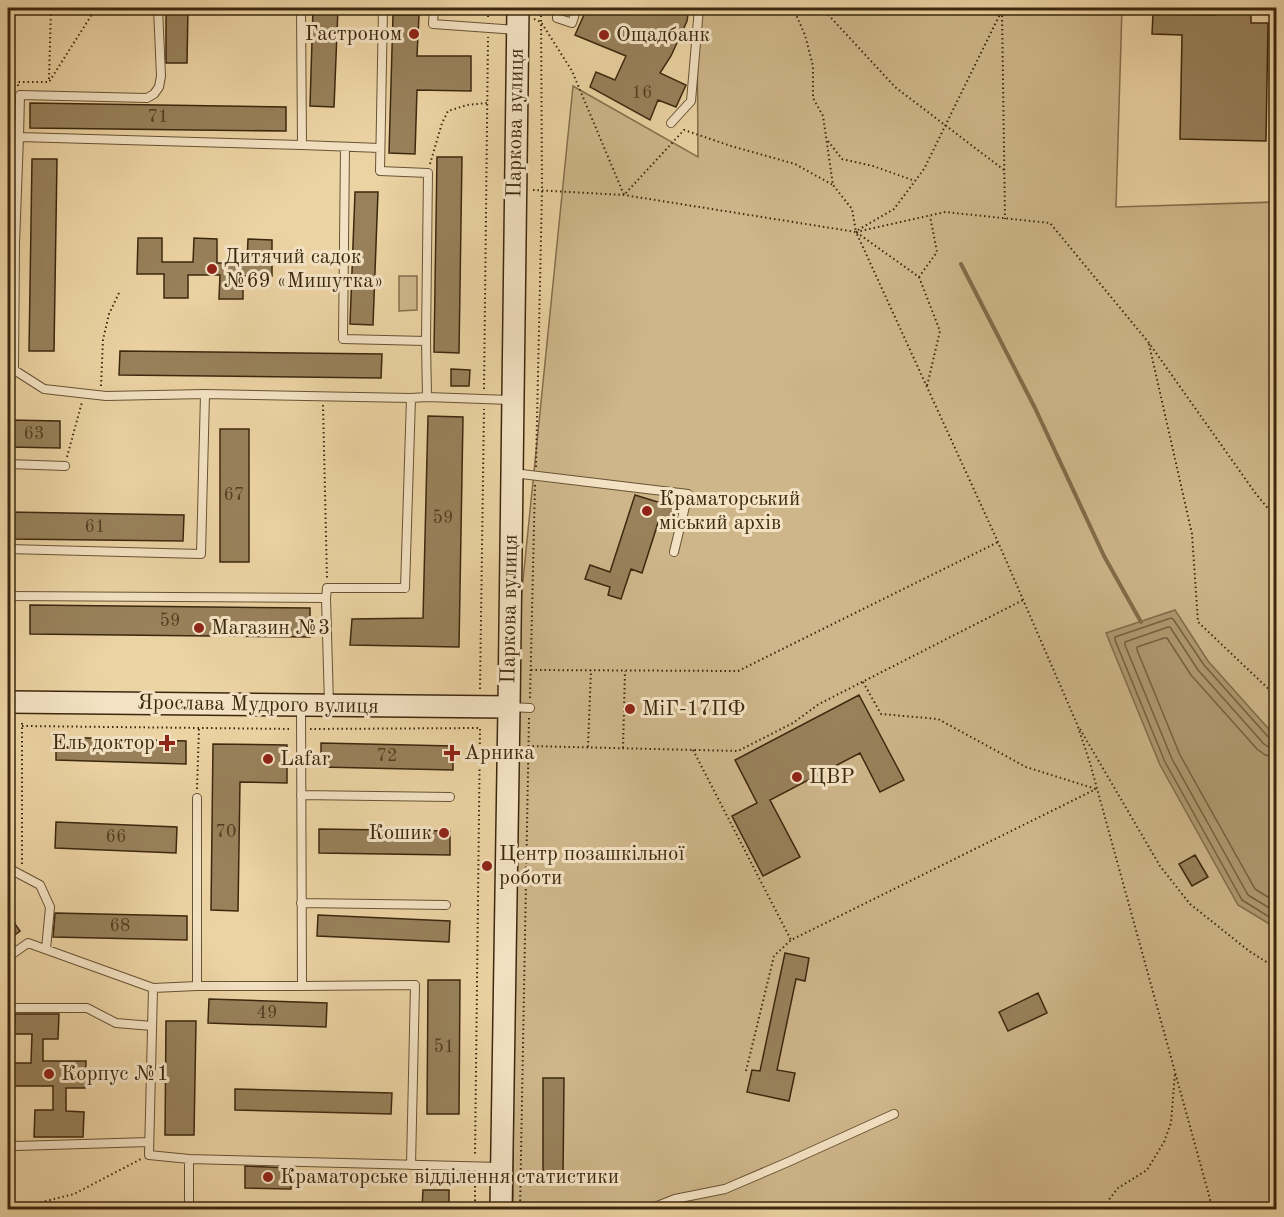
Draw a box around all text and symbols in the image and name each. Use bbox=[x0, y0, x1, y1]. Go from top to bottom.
place label: Гастроном bbox=[305, 24, 402, 45]
place label: Ощадбанк bbox=[616, 25, 711, 46]
marker: Гастроном bbox=[407, 27, 421, 41]
marker: Ощадбанк bbox=[597, 28, 611, 42]
street label: Паркова вулиця bbox=[504, 48, 528, 198]
house number: 16 bbox=[632, 84, 652, 102]
house number: 71 bbox=[148, 108, 168, 126]
place label: Дитячий садок №69 «Мишутка» bbox=[224, 247, 384, 292]
marker: Дитячий садок №69 «Мишутка» bbox=[205, 262, 219, 276]
house number: 63 bbox=[24, 425, 44, 443]
house number: 67 bbox=[224, 486, 244, 504]
place label: Краматорський міський архів bbox=[659, 489, 800, 534]
marker: Краматорський міський архів bbox=[640, 504, 654, 518]
house number: 59 bbox=[433, 509, 453, 527]
house number: 61 bbox=[85, 518, 105, 536]
street label: Паркова вулиця bbox=[498, 534, 522, 684]
house number: 59 bbox=[160, 612, 180, 630]
place label: Магазин №3 bbox=[211, 618, 330, 639]
marker: Магазин №3 bbox=[192, 621, 206, 635]
street label: Ярослава Мудрого вулиця bbox=[137, 692, 379, 718]
place label: МіГ-17ПФ bbox=[642, 699, 745, 720]
marker: МіГ-17ПФ bbox=[623, 702, 637, 716]
place label: Ель доктор bbox=[52, 733, 155, 754]
marker: Ель доктор bbox=[160, 736, 174, 750]
place label: Арника bbox=[464, 743, 535, 764]
marker: Арника bbox=[445, 746, 459, 760]
house number: 72 bbox=[377, 747, 397, 765]
place label: Lafar bbox=[280, 749, 331, 770]
marker: Lafar bbox=[261, 752, 275, 766]
place label: ЦВР bbox=[809, 767, 855, 788]
marker: ЦВР bbox=[790, 770, 804, 784]
house number: 70 bbox=[216, 823, 236, 841]
place label: Кошик bbox=[368, 823, 432, 844]
marker: Кошик bbox=[437, 826, 451, 840]
house number: 66 bbox=[106, 828, 126, 846]
place label: Центр позашкільної роботи bbox=[499, 844, 684, 889]
marker: Центр позашкільної роботи bbox=[480, 859, 494, 873]
house number: 68 bbox=[110, 917, 130, 935]
house number: 49 bbox=[257, 1004, 277, 1022]
house number: 51 bbox=[434, 1038, 454, 1056]
place label: Корпус №1 bbox=[61, 1064, 169, 1085]
marker: Корпус №1 bbox=[42, 1067, 56, 1081]
place label: Краматорське відділення статистики bbox=[280, 1167, 619, 1188]
marker: Краматорське відділення статистики bbox=[261, 1170, 275, 1184]

